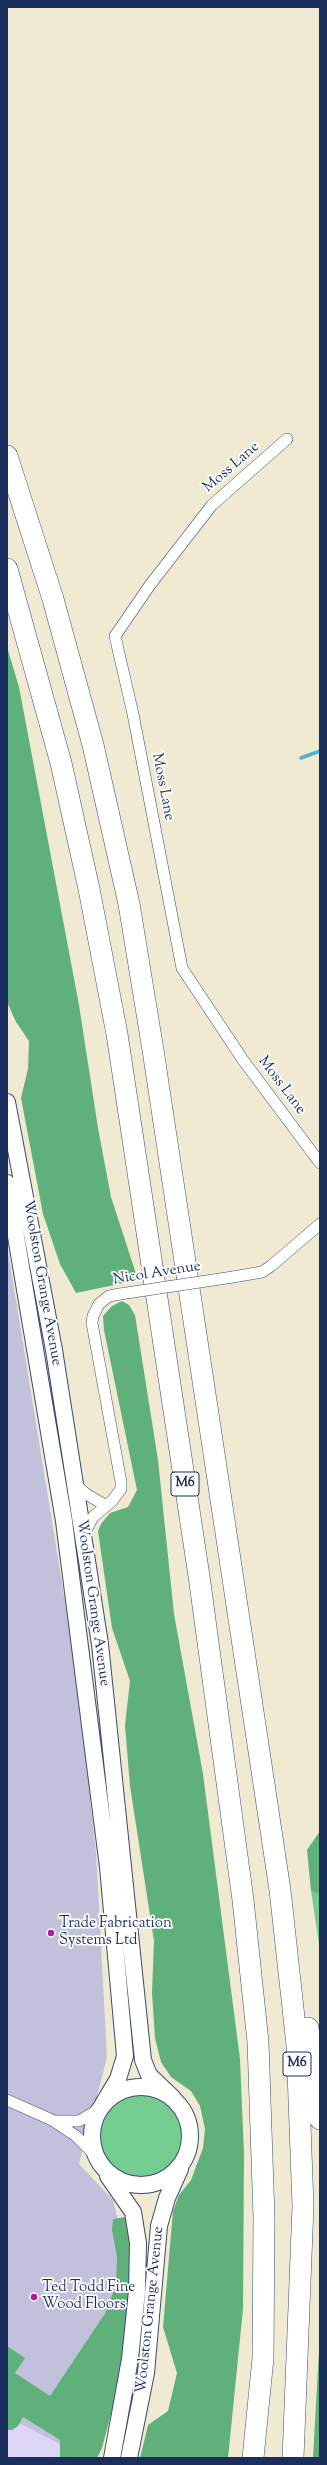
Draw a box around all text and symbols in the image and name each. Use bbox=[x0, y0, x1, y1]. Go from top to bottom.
street label: Moss Lane bbox=[200, 439, 264, 497]
street label: Moss Lane bbox=[147, 752, 177, 822]
street label: Moss Lane bbox=[253, 1053, 309, 1119]
street label: Woolston Grange Avenue bbox=[18, 1199, 64, 1367]
street label: Nicol Avenue bbox=[112, 1258, 202, 1290]
road number: M6 bbox=[171, 1472, 199, 1496]
street label: Woolston Grange Avenue bbox=[71, 1519, 113, 1687]
place label: Trade Fabrication Systems Ltd bbox=[59, 1915, 172, 1950]
marker: Trade Fabrication Systems Ltd bbox=[46, 1928, 56, 1938]
road number: M6 bbox=[283, 2052, 311, 2076]
street label: Woolston Grange Avenue bbox=[133, 2225, 169, 2395]
place label: Ted Todd Fine Wood Floors bbox=[42, 2279, 135, 2314]
marker: Ted Todd Fine Wood Floors bbox=[29, 2292, 39, 2302]

